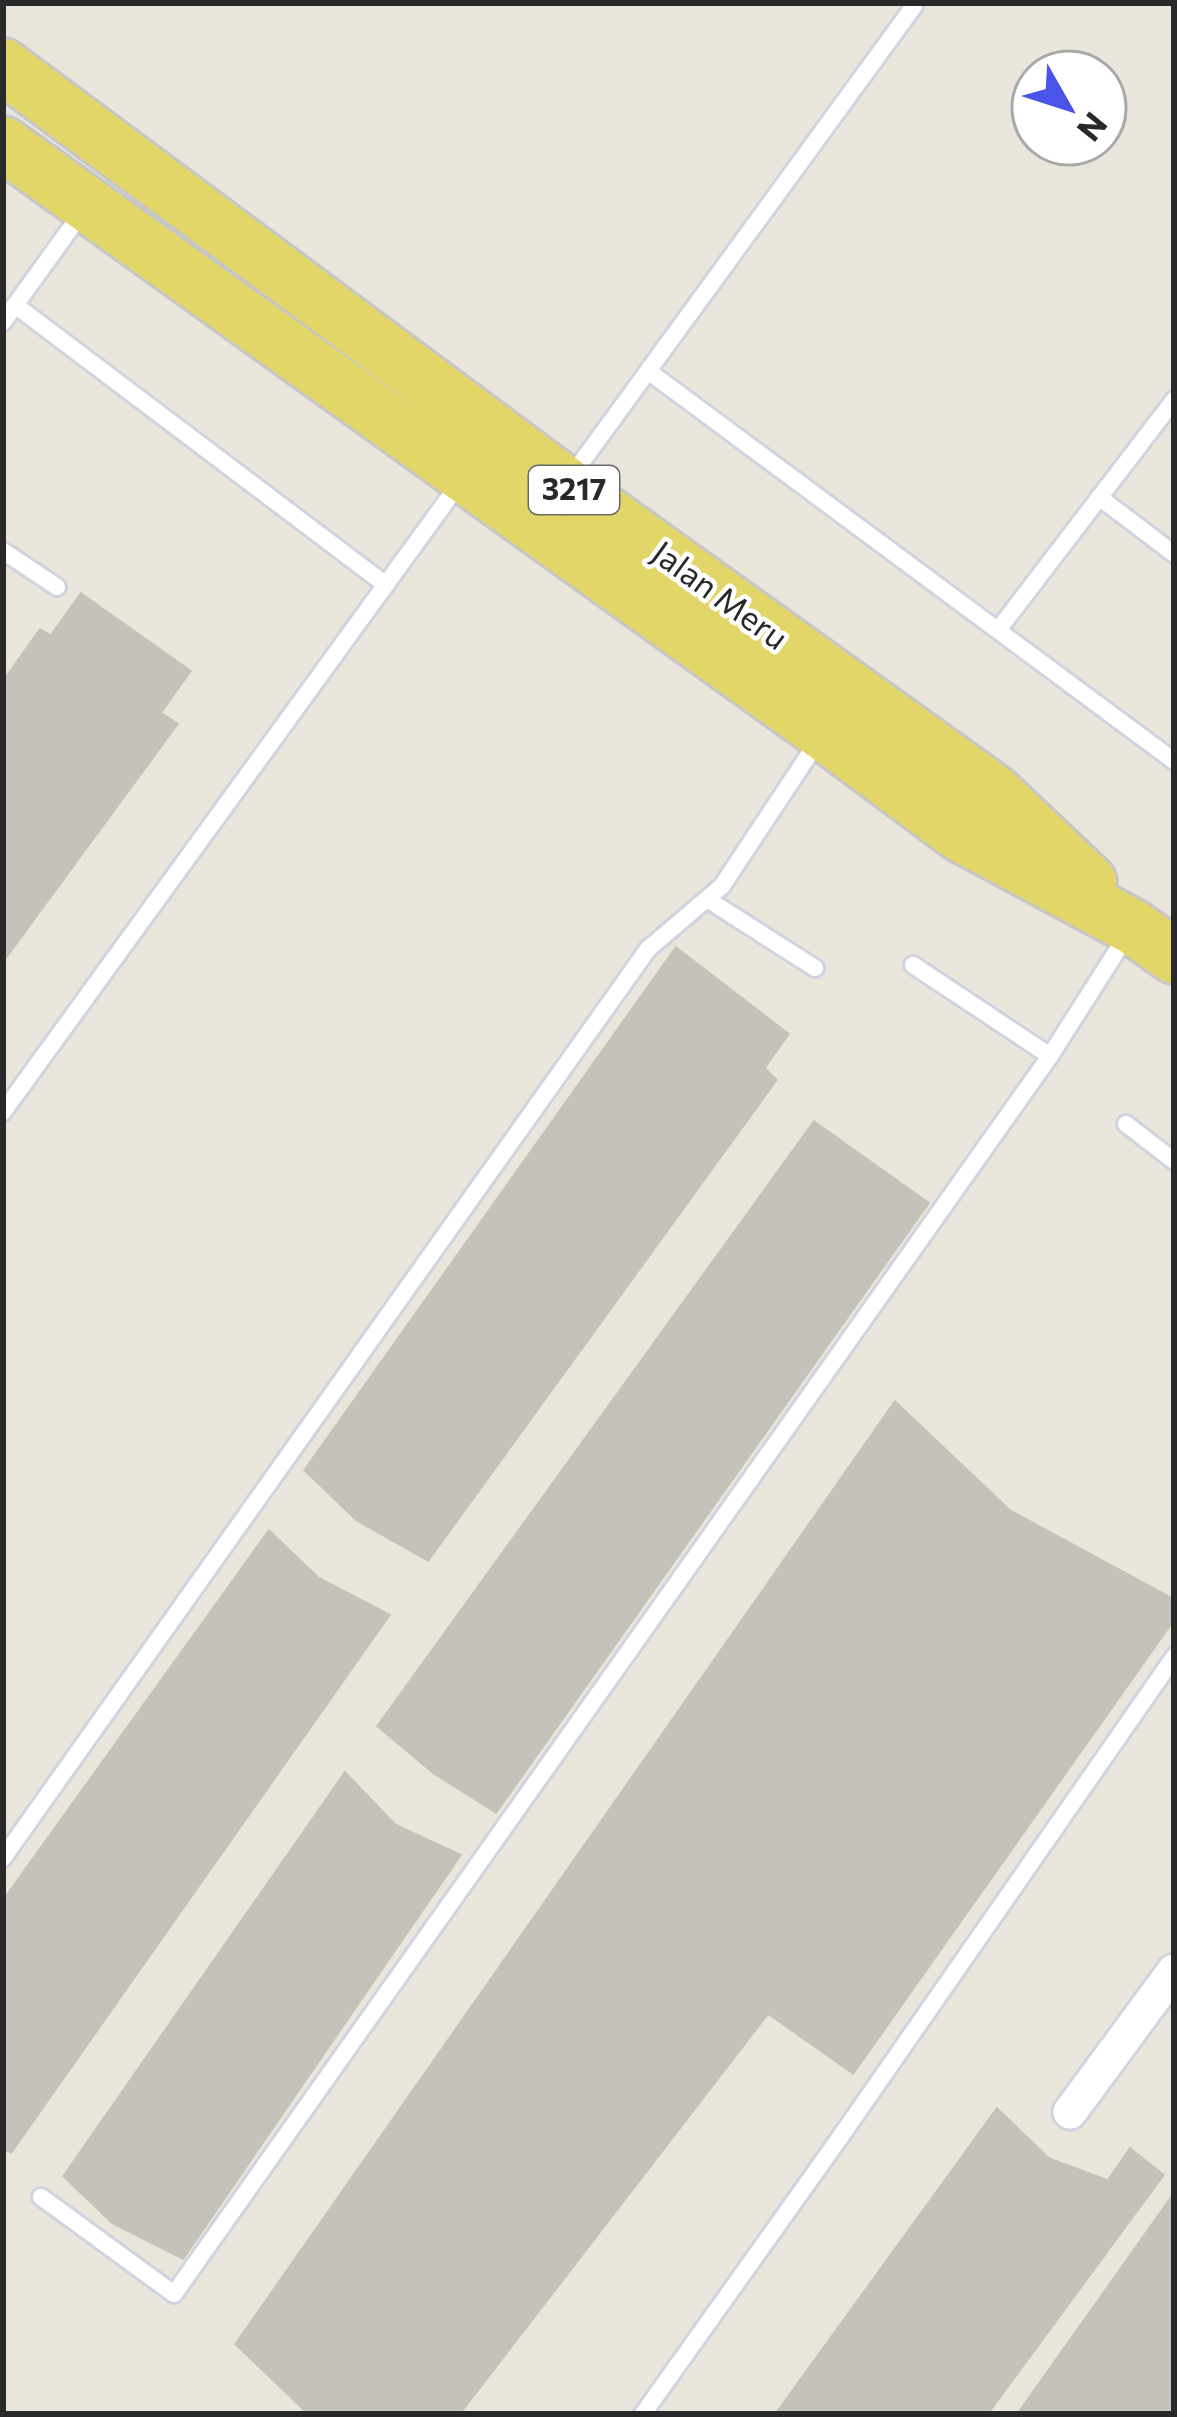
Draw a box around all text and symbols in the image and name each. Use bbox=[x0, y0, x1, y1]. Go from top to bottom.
north arrow bbox=[1009, 48, 1129, 168]
text: N bbox=[1070, 105, 1117, 150]
road number: 3217 bbox=[529, 466, 619, 514]
street label: Jalan Meru bbox=[645, 531, 797, 657]

